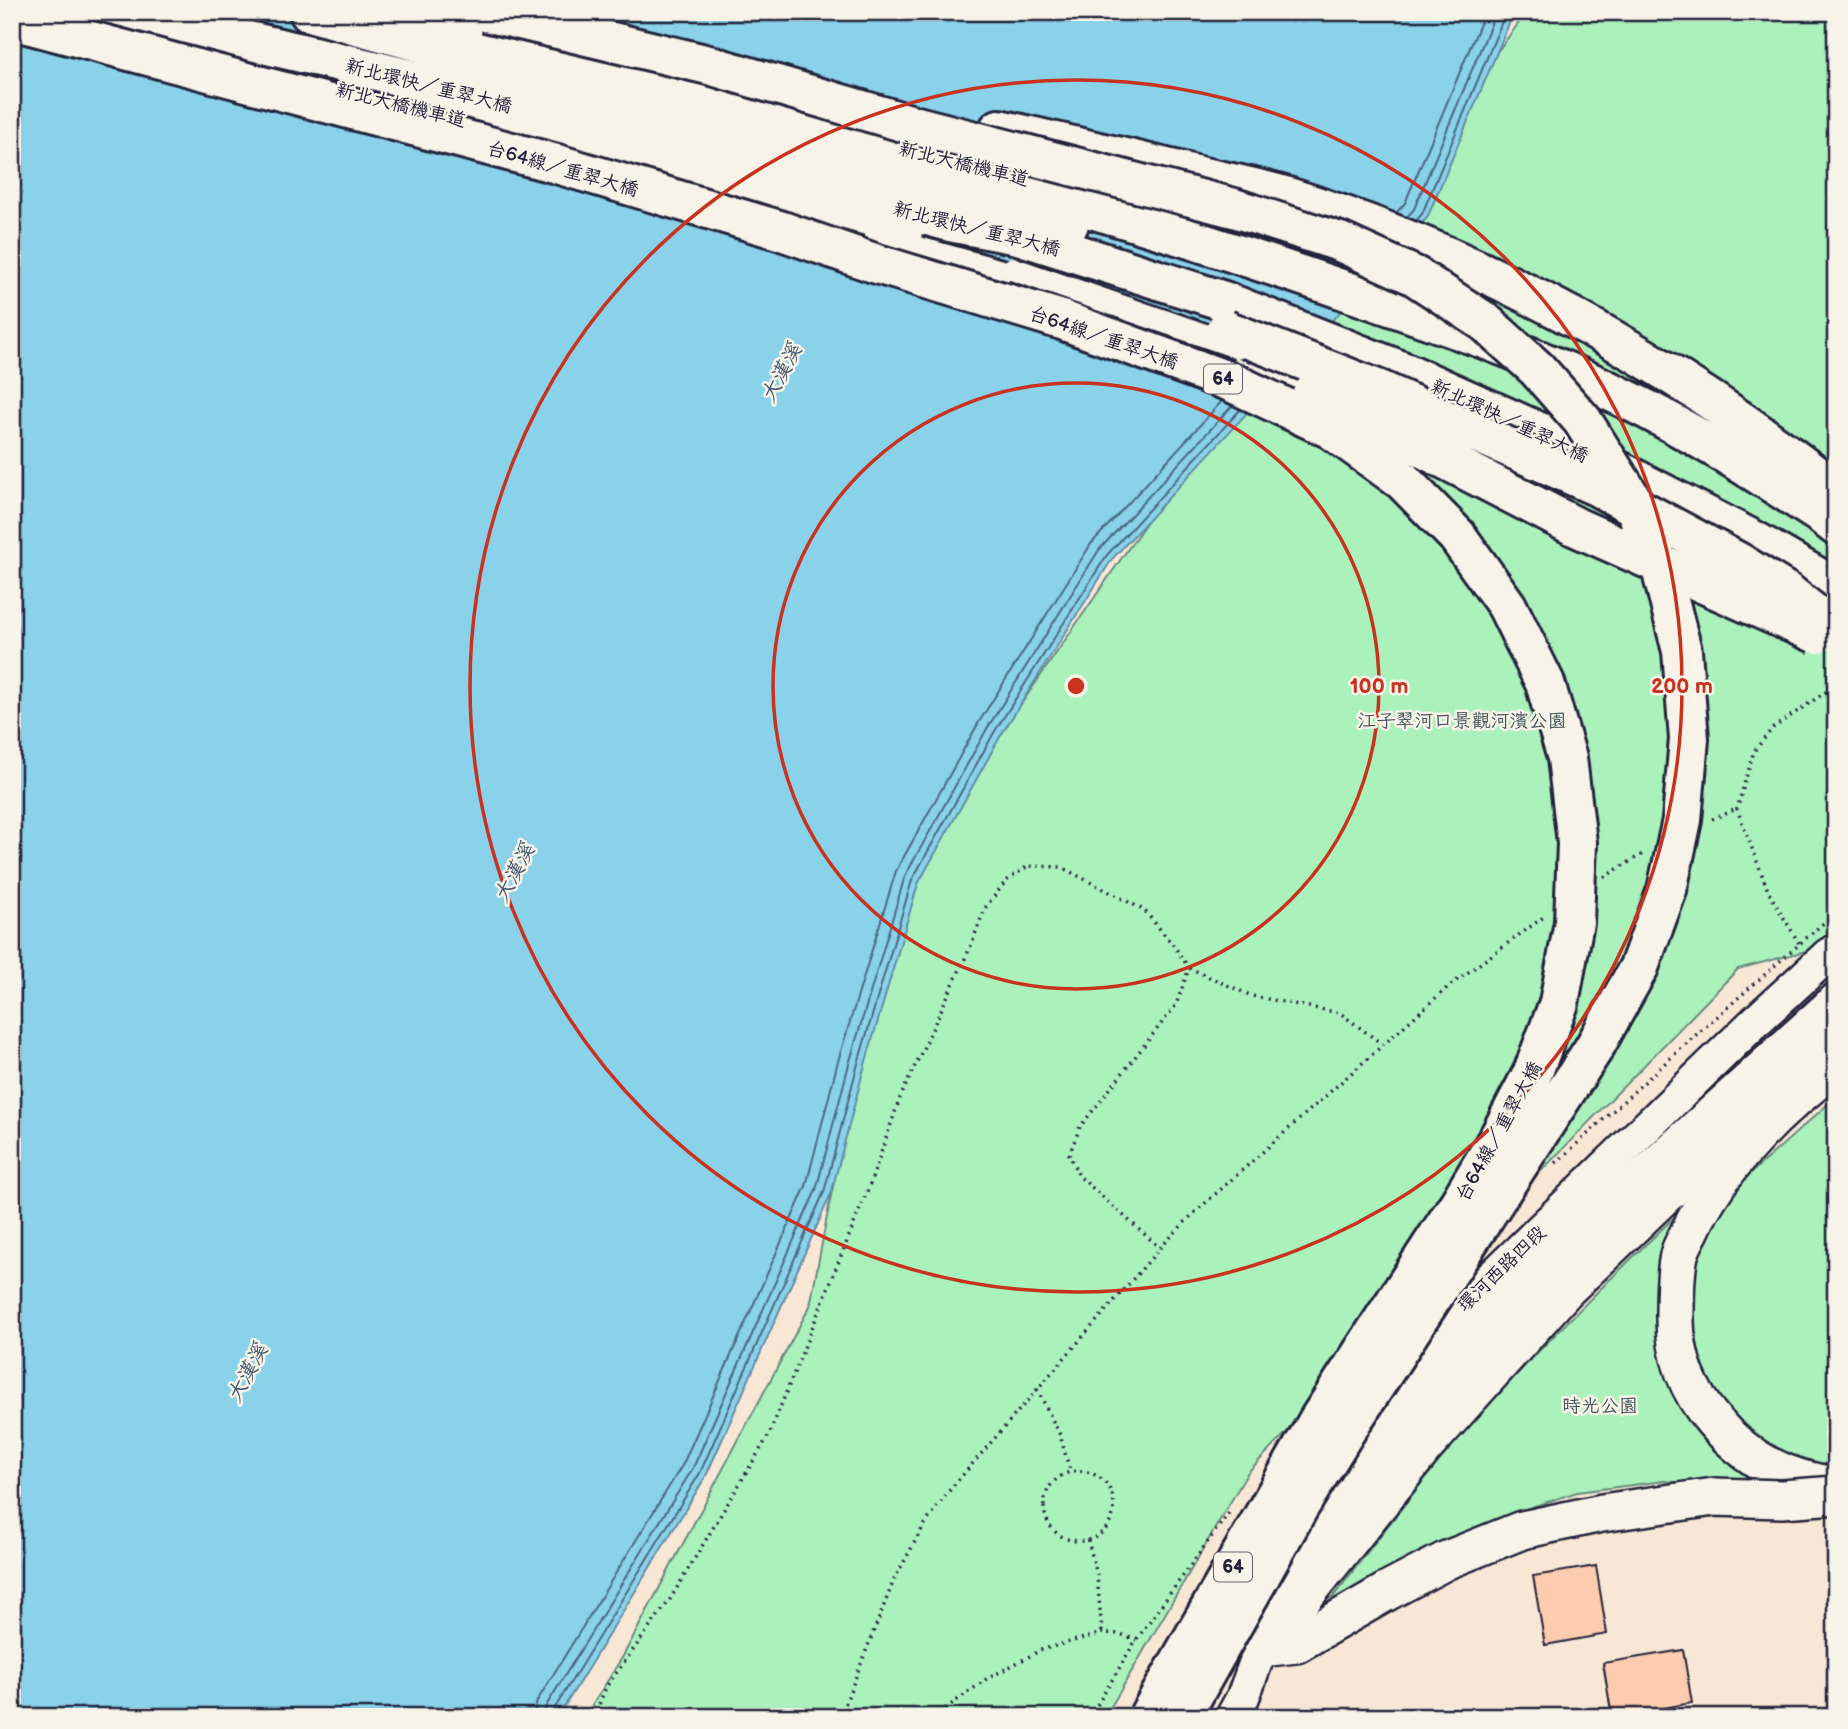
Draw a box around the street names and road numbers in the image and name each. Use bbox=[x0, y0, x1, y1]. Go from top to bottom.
street label: 新北環快／重翠大橋 bbox=[343, 55, 514, 118]
street label: 新北大橋機車道 bbox=[333, 78, 468, 133]
street label: 台64線／重翠大橋 bbox=[484, 137, 641, 202]
street label: 新北大橋機車道 bbox=[896, 137, 1031, 192]
street label: 新北環快／重翠大橋 bbox=[891, 198, 1062, 261]
street label: 台64線／重翠大橋 bbox=[1026, 302, 1181, 375]
road number: 64 bbox=[1204, 365, 1242, 394]
street label: 新北環快／重翠大橋 bbox=[1427, 375, 1592, 468]
street label: 台64線／重翠大橋 bbox=[1451, 1058, 1547, 1206]
street label: 環河西路四段 bbox=[1453, 1221, 1551, 1317]
road number: 64 bbox=[1214, 1552, 1252, 1582]

